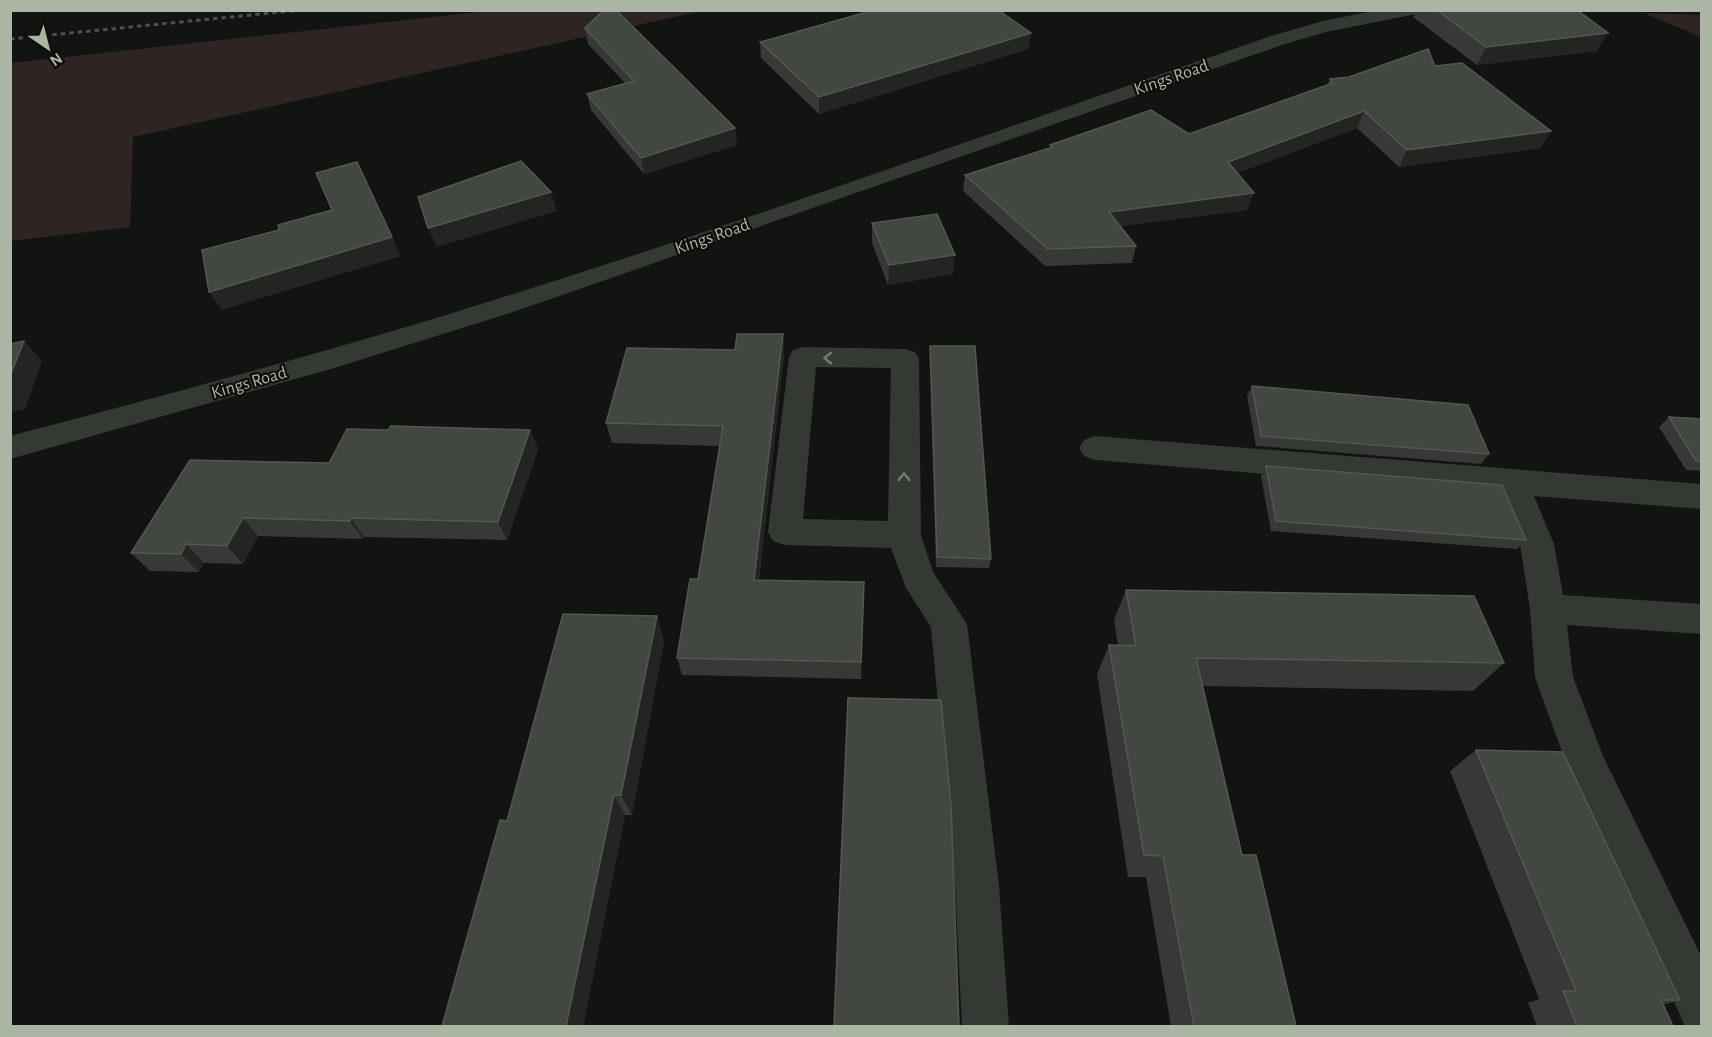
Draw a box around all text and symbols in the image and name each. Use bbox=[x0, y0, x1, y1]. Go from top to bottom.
north arrow bbox=[18, 18, 78, 78]
text: N bbox=[47, 50, 65, 69]
street label: Kings Road bbox=[1132, 57, 1211, 99]
street label: Kings Road bbox=[673, 216, 752, 258]
one-way arrow bbox=[823, 351, 832, 364]
street label: Kings Road bbox=[209, 364, 289, 402]
one-way arrow bbox=[898, 472, 910, 481]

